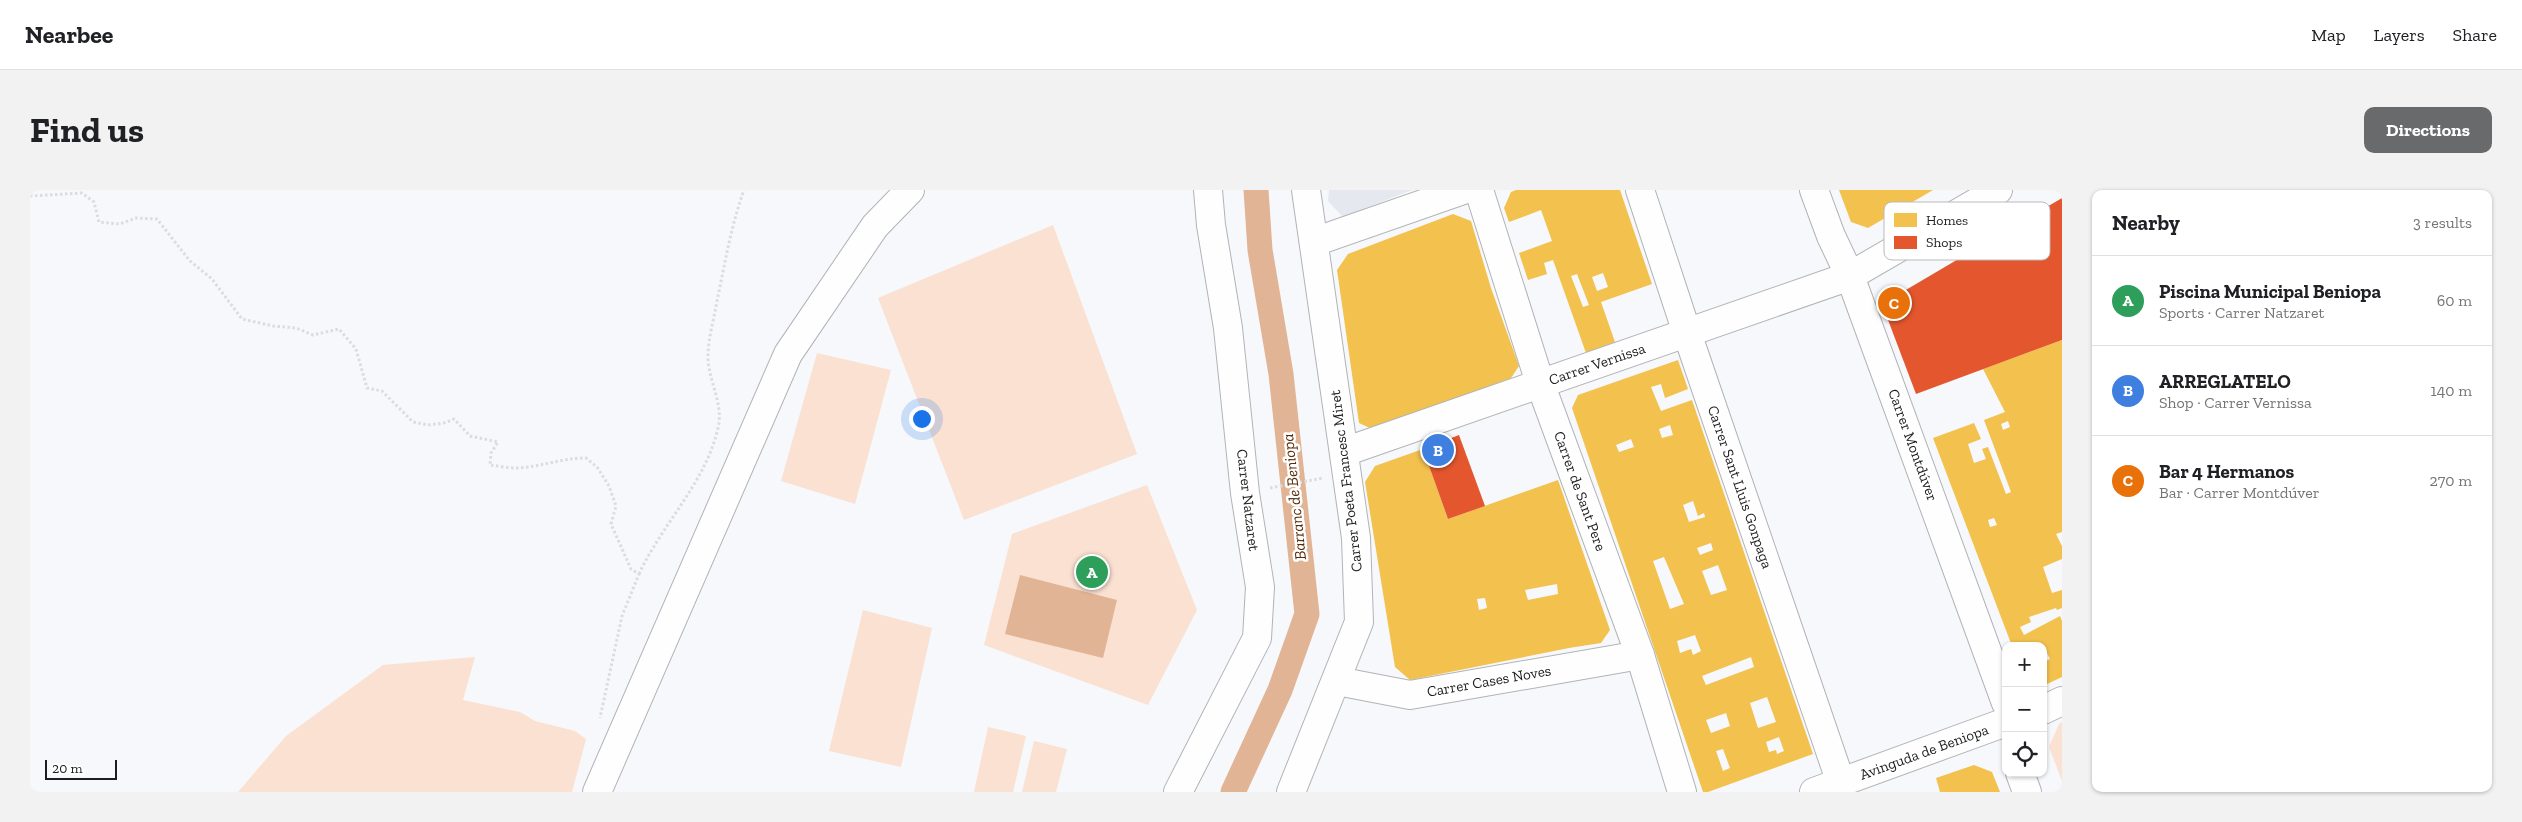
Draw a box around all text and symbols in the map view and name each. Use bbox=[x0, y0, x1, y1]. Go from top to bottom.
text: Nearbee bbox=[25, 20, 113, 49]
text: Map bbox=[2311, 24, 2346, 46]
text: Layers bbox=[2374, 24, 2425, 46]
text: Share bbox=[2453, 24, 2497, 46]
button: Directions bbox=[2364, 107, 2492, 153]
text: Find us bbox=[30, 109, 144, 151]
legend bbox=[1884, 202, 2050, 260]
text: Nearby bbox=[2112, 210, 2180, 235]
text: Homes bbox=[1926, 212, 1968, 229]
text: 3 results bbox=[2413, 213, 2472, 232]
text: Shops bbox=[1926, 234, 1962, 251]
text: Piscina Municipal Beniopa bbox=[2159, 280, 2381, 303]
pin: C bbox=[1878, 284, 1910, 322]
text: A bbox=[2123, 291, 2134, 310]
text: 60 m bbox=[2437, 291, 2472, 310]
text: Sports · Carrer Natzaret bbox=[2159, 303, 2325, 322]
street label: Carrer Vernissa bbox=[1546, 339, 1648, 389]
text: ARREGLATELO bbox=[2159, 370, 2291, 393]
text: B bbox=[2123, 381, 2133, 400]
text: 140 m bbox=[2431, 381, 2472, 400]
street label: Carrer Montdúver bbox=[1884, 386, 1942, 504]
street label: Carrer Poeta Francesc Miret bbox=[1326, 389, 1366, 573]
text: Shop · Carrer Vernissa bbox=[2159, 393, 2312, 412]
street label: Carrer Sant Lluis Gonpaga bbox=[1704, 403, 1776, 571]
your location bbox=[909, 406, 935, 432]
street label: Carrer de Sant Pere bbox=[1550, 429, 1610, 553]
pin: B bbox=[1422, 431, 1454, 469]
water label: Barranc de Beniopa bbox=[1278, 433, 1310, 561]
street label: Carrer Natzaret bbox=[1233, 448, 1263, 552]
text: Bar 4 Hermanos bbox=[2159, 460, 2294, 483]
text: C bbox=[2123, 471, 2133, 490]
text: 270 m bbox=[2430, 471, 2472, 490]
text: Bar · Carrer Montdúver bbox=[2159, 483, 2319, 502]
pin: A bbox=[1076, 553, 1108, 591]
map controls bbox=[2002, 642, 2047, 777]
button: + bbox=[2002, 642, 2047, 687]
street label: Carrer Cases Noves bbox=[1426, 661, 1552, 701]
button: − bbox=[2002, 687, 2047, 732]
street label: Avinguda de Beniopa bbox=[1857, 720, 1991, 784]
button: locate bbox=[2002, 732, 2047, 777]
scale bar bbox=[45, 757, 118, 780]
text: 20 m bbox=[52, 760, 83, 777]

